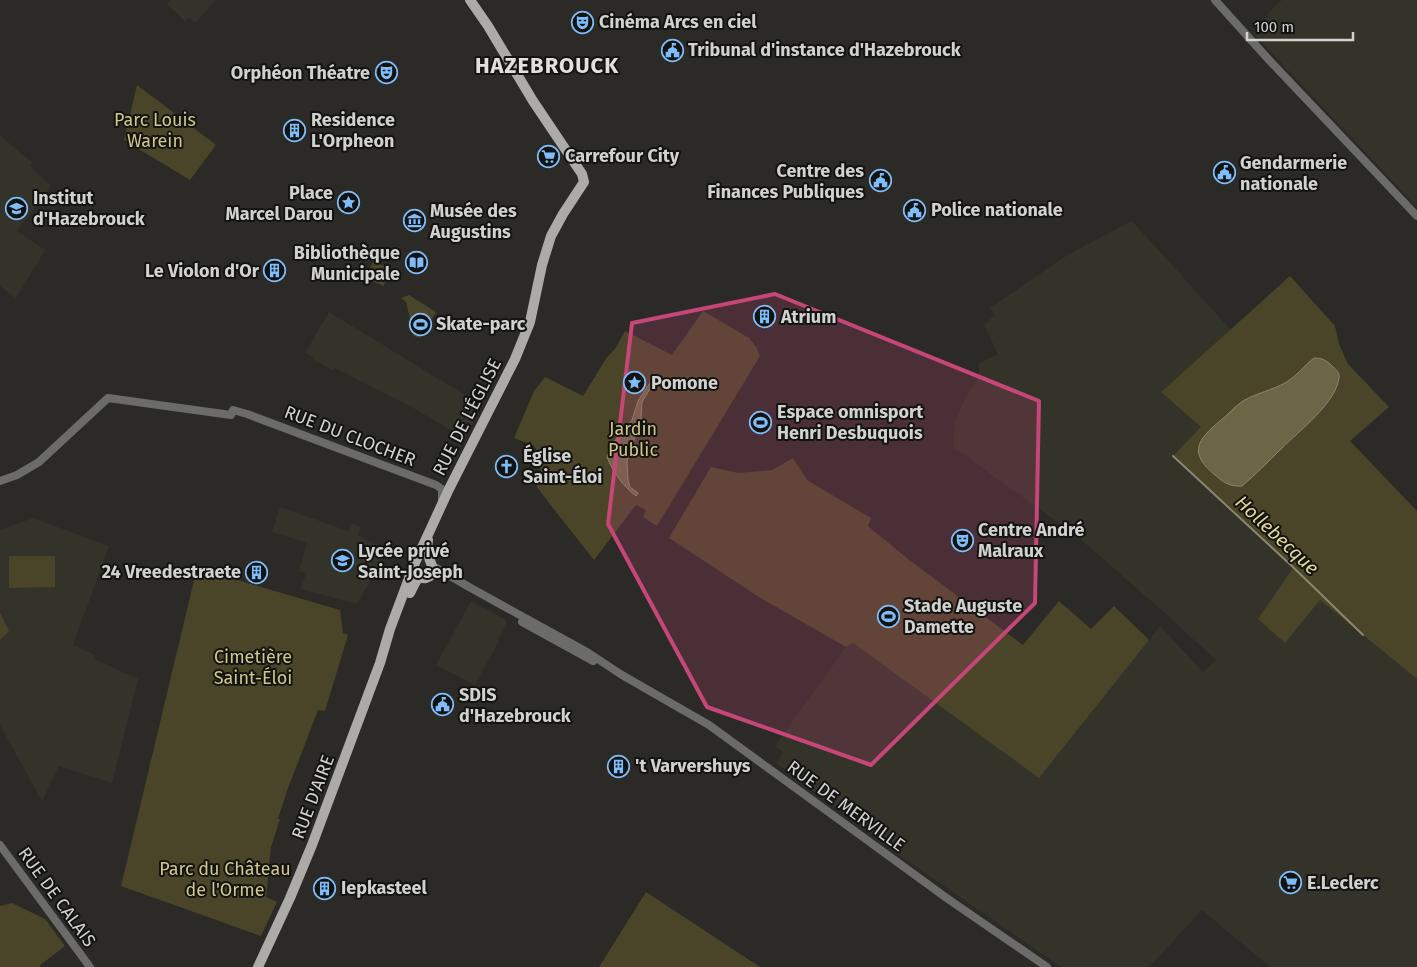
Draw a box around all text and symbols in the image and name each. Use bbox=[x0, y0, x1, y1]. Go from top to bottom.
theatre icon: Cinéma Arcs en ciel bbox=[571, 10, 595, 34]
scale bar bbox=[1247, 10, 1353, 42]
place label: Cinéma Arcs en ciel bbox=[599, 11, 757, 33]
text: 100 m bbox=[1254, 18, 1294, 36]
public building icon: Tribunal d'instance d'Hazebrouck bbox=[660, 38, 684, 62]
place label: Tribunal d'instance d'Hazebrouck bbox=[688, 39, 962, 61]
district label: HAZEBROUCK bbox=[475, 52, 619, 79]
theatre icon: Orphéon Théatre bbox=[374, 61, 398, 85]
place label: Orphéon Théatre bbox=[231, 62, 370, 84]
park label: Parc Louis Warein bbox=[114, 109, 196, 152]
place label: Residence L'Orpheon bbox=[311, 109, 395, 152]
building icon: Residence L'Orpheon bbox=[283, 118, 307, 142]
supermarket icon: Carrefour City bbox=[537, 144, 561, 168]
place label: Carrefour City bbox=[565, 145, 680, 167]
place label: Gendarmerie nationale bbox=[1240, 152, 1347, 195]
place label: Centre des Finances Publiques bbox=[707, 160, 864, 203]
public building icon: Gendarmerie nationale bbox=[1212, 161, 1236, 185]
public building icon: Centre des Finances Publiques bbox=[868, 169, 892, 193]
place label: Place Marcel Darou bbox=[226, 182, 333, 225]
place label: Institut d'Hazebrouck bbox=[33, 187, 146, 230]
place icon: Place Marcel Darou bbox=[337, 191, 361, 215]
school or university icon: Institut d'Hazebrouck bbox=[5, 196, 29, 220]
public building icon: Police nationale bbox=[903, 198, 927, 222]
place label: Police nationale bbox=[931, 199, 1063, 221]
place label: Musée des Augustins bbox=[429, 200, 517, 243]
museum icon: Musée des Augustins bbox=[402, 209, 426, 233]
place label: Bibliothèque Municipale bbox=[294, 242, 400, 285]
library icon: Bibliothèque Municipale bbox=[404, 251, 428, 275]
building icon: Le Violon d'Or bbox=[263, 259, 287, 283]
place label: Le Violon d'Or bbox=[145, 260, 260, 282]
building icon: Atrium bbox=[753, 305, 777, 329]
place label: Atrium bbox=[780, 306, 836, 328]
sports icon: Skate-parc bbox=[408, 312, 432, 336]
place label: Skate-parc bbox=[436, 313, 526, 335]
street label: RUE DE L'ÉGLISE bbox=[427, 354, 506, 479]
place icon: Pomone bbox=[623, 371, 647, 395]
place label: Pomone bbox=[651, 372, 718, 394]
street label: RUE DU CLOCHER bbox=[281, 401, 419, 471]
place label: Espace omnisport Henri Desbuquois bbox=[777, 401, 924, 444]
sports icon: Espace omnisport Henri Desbuquois bbox=[749, 410, 773, 434]
park label: Jardin Public bbox=[608, 418, 658, 461]
place label: Église Saint-Éloi bbox=[523, 444, 602, 488]
church icon: Église Saint-Éloi bbox=[495, 454, 519, 478]
water label: Hollebecque bbox=[1231, 491, 1324, 579]
place label: Centre André Malraux bbox=[978, 519, 1085, 562]
theatre icon: Centre André Malraux bbox=[950, 528, 974, 552]
place label: Lycée privé Saint-Joseph bbox=[358, 540, 463, 583]
school or university icon: Lycée privé Saint-Joseph bbox=[330, 549, 354, 573]
building icon: 24 Vreedestraete bbox=[245, 560, 269, 584]
place label: 24 Vreedestraete bbox=[102, 561, 241, 583]
place label: Stade Auguste Damette bbox=[904, 595, 1022, 638]
sports icon: Stade Auguste Damette bbox=[876, 604, 900, 628]
park label: Cimetière Saint-Éloi bbox=[214, 646, 292, 689]
place label: SDIS d'Hazebrouck bbox=[459, 684, 572, 727]
public building icon: SDIS d'Hazebrouck bbox=[431, 693, 455, 717]
street label: RUE D'AIRE bbox=[287, 752, 339, 842]
building icon: 't Varvershuys bbox=[607, 754, 631, 778]
place label: 't Varvershuys bbox=[635, 755, 751, 777]
street label: RUE DE MERVILLE bbox=[783, 756, 909, 856]
street label: RUE DE CALAIS bbox=[13, 843, 101, 951]
park label: Parc du Château de l'Orme bbox=[159, 858, 291, 901]
supermarket icon: E.Leclerc bbox=[1279, 871, 1303, 895]
place label: E.Leclerc bbox=[1307, 872, 1379, 894]
building icon: Iepkasteel bbox=[313, 876, 337, 900]
place label: Iepkasteel bbox=[341, 877, 427, 899]

